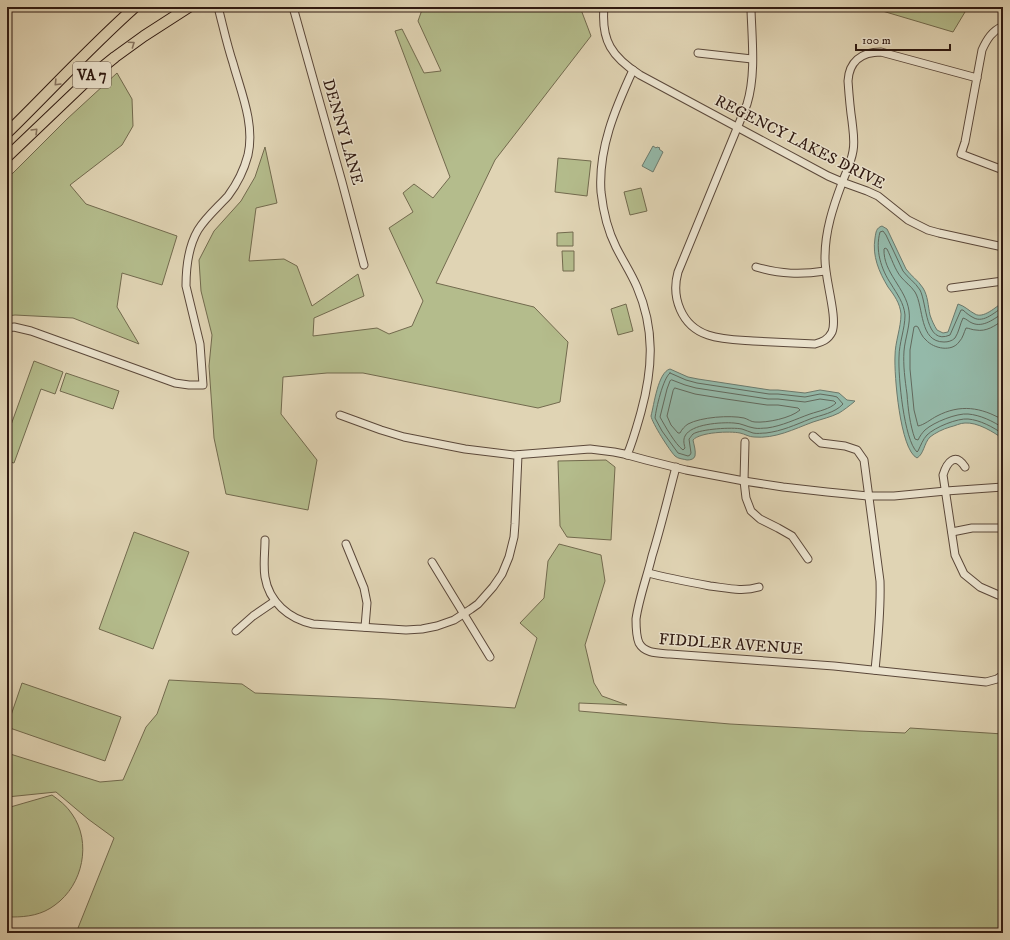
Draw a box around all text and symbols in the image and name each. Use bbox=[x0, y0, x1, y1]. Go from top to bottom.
scale bar bbox=[856, 26, 950, 52]
text: 100 m bbox=[862, 33, 891, 48]
one-way arrow bbox=[128, 42, 135, 49]
road number: VA 7 bbox=[73, 62, 111, 88]
street label: DENNY LANE bbox=[318, 77, 368, 187]
one-way arrow bbox=[54, 78, 62, 86]
street label: REGENCY LAKES DRIVE bbox=[712, 90, 888, 194]
one-way arrow bbox=[30, 128, 38, 136]
street label: FIDDLER AVENUE bbox=[658, 629, 804, 659]

